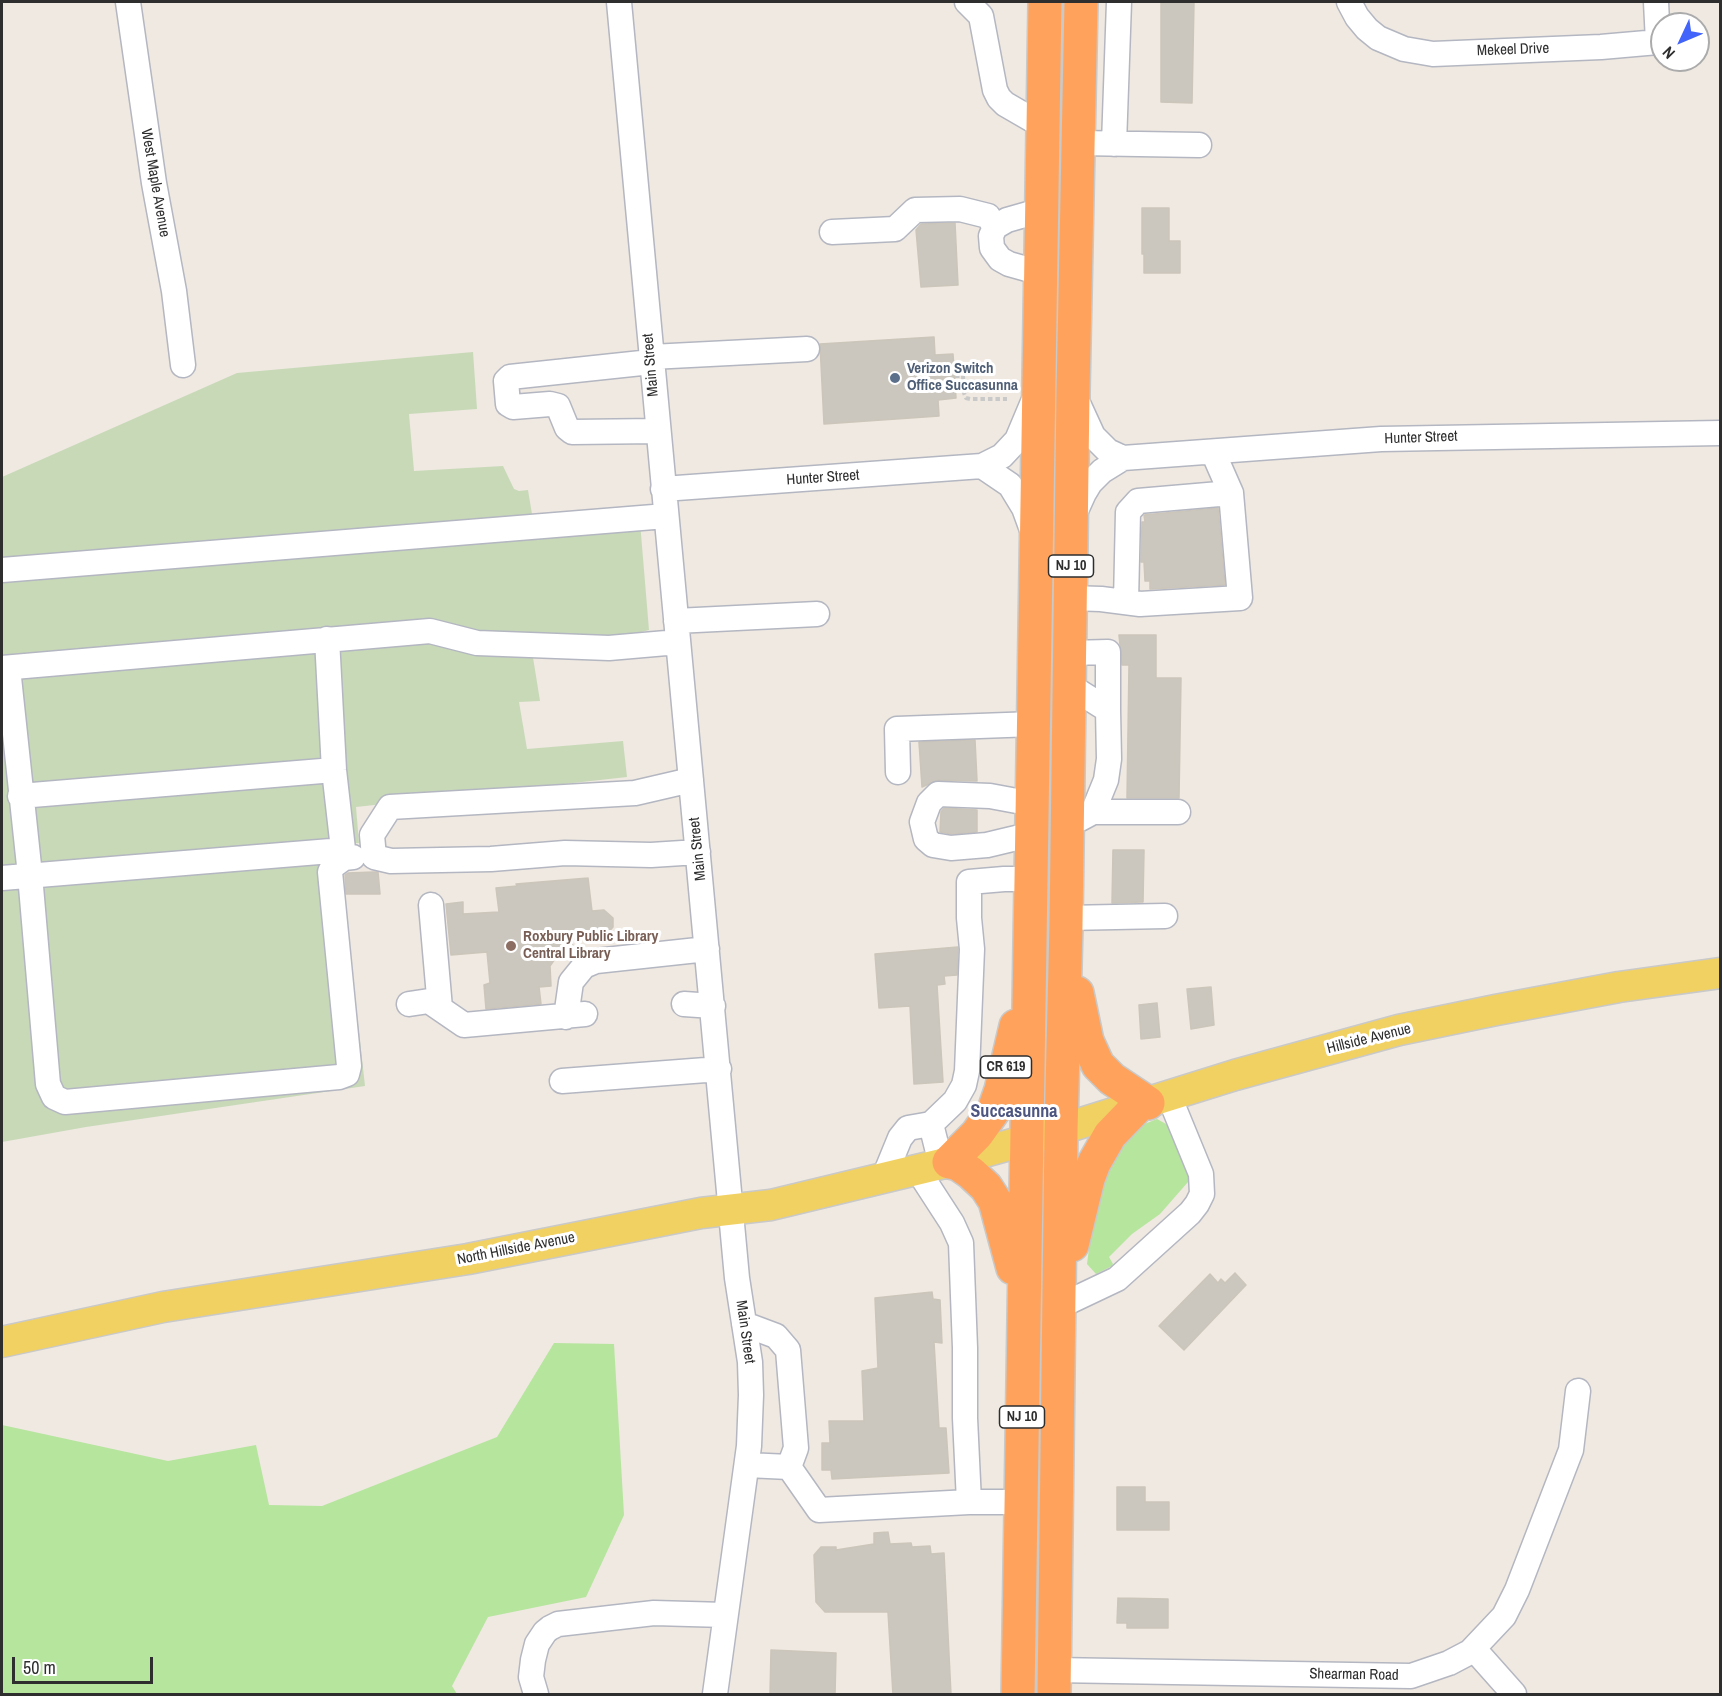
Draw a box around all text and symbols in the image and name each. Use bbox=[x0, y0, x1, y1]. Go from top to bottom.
north arrow bbox=[1650, 12, 1710, 72]
street label: Mekeel Drive bbox=[1476, 40, 1550, 60]
text: N bbox=[1657, 42, 1680, 64]
street label: West Maple Avenue bbox=[137, 127, 173, 239]
street label: Main Street bbox=[639, 333, 663, 397]
place label: Verizon Switch Office Succasunna bbox=[907, 360, 1018, 395]
marker: Verizon Switch Office Succasunna bbox=[888, 371, 902, 385]
street label: Hunter Street bbox=[1384, 428, 1458, 448]
street label: Hunter Street bbox=[786, 466, 860, 490]
road number: NJ 10 bbox=[1048, 555, 1094, 577]
street label: Main Street bbox=[686, 816, 710, 882]
place label: Roxbury Public Library Central Library bbox=[523, 928, 658, 963]
marker: Roxbury Public Library Central Library bbox=[504, 939, 518, 953]
street label: Hillside Avenue bbox=[1325, 1020, 1413, 1058]
road number: CR 619 bbox=[980, 1056, 1032, 1078]
district label: Succasunna bbox=[971, 1101, 1057, 1123]
street label: North Hillside Avenue bbox=[456, 1229, 576, 1269]
street label: Main Street bbox=[732, 1299, 758, 1365]
road number: NJ 10 bbox=[1000, 1406, 1044, 1428]
scale bar bbox=[15, 1645, 156, 1683]
text: 50 m bbox=[23, 1655, 56, 1680]
street label: Shearman Road bbox=[1309, 1665, 1399, 1685]

